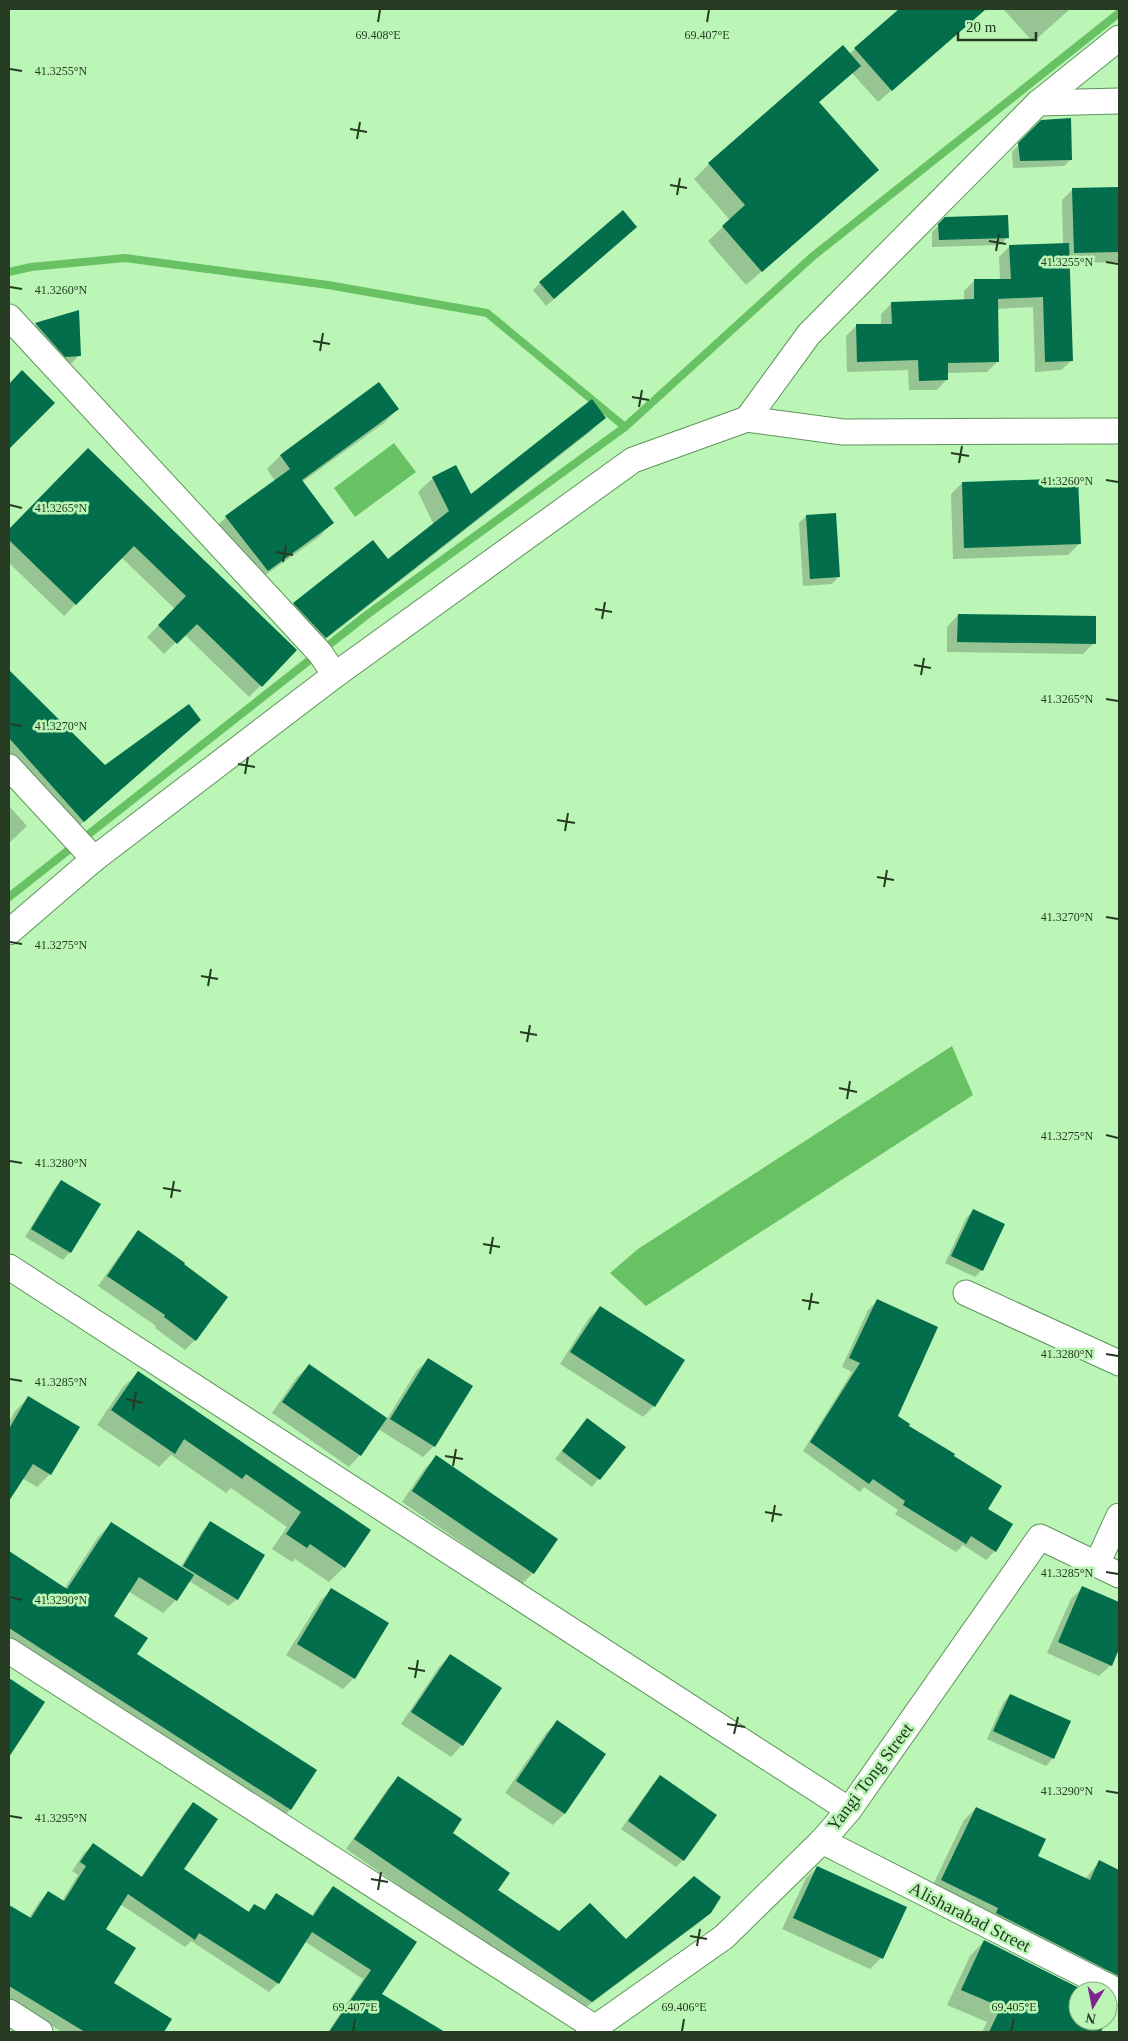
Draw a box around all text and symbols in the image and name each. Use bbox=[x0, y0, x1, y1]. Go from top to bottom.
scale bar bbox=[958, 10, 1036, 42]
text: 20 m bbox=[966, 19, 997, 35]
text: 69.408°E bbox=[355, 28, 401, 42]
text: 69.407°E bbox=[684, 28, 730, 42]
text: 41.3255°N bbox=[35, 64, 88, 78]
text: 41.3255°N bbox=[1041, 255, 1094, 269]
text: 41.3260°N bbox=[35, 283, 88, 297]
text: 41.3260°N bbox=[1041, 474, 1094, 488]
text: 41.3265°N bbox=[35, 501, 88, 515]
text: 41.3265°N bbox=[1041, 692, 1094, 706]
text: 41.3270°N bbox=[35, 719, 88, 733]
text: 41.3270°N bbox=[1041, 910, 1094, 924]
text: 41.3275°N bbox=[35, 938, 88, 952]
text: 41.3275°N bbox=[1041, 1129, 1094, 1143]
text: 41.3280°N bbox=[35, 1156, 88, 1170]
text: 41.3280°N bbox=[1041, 1347, 1094, 1361]
text: 41.3285°N bbox=[35, 1375, 88, 1389]
text: 41.3285°N bbox=[1041, 1566, 1094, 1580]
text: 41.3290°N bbox=[35, 1593, 88, 1607]
street label: Yangi Tong Street bbox=[823, 1719, 917, 1835]
text: 41.3290°N bbox=[1041, 1784, 1094, 1798]
text: 41.3295°N bbox=[35, 1811, 88, 1825]
street label: Alisharabad Street bbox=[906, 1878, 1034, 1956]
north arrow bbox=[1068, 1981, 1118, 2031]
text: 69.407°E bbox=[332, 2000, 378, 2014]
text: 69.406°E bbox=[661, 2000, 707, 2014]
text: 69.405°E bbox=[991, 2000, 1037, 2014]
text: N bbox=[1085, 2010, 1097, 2027]

